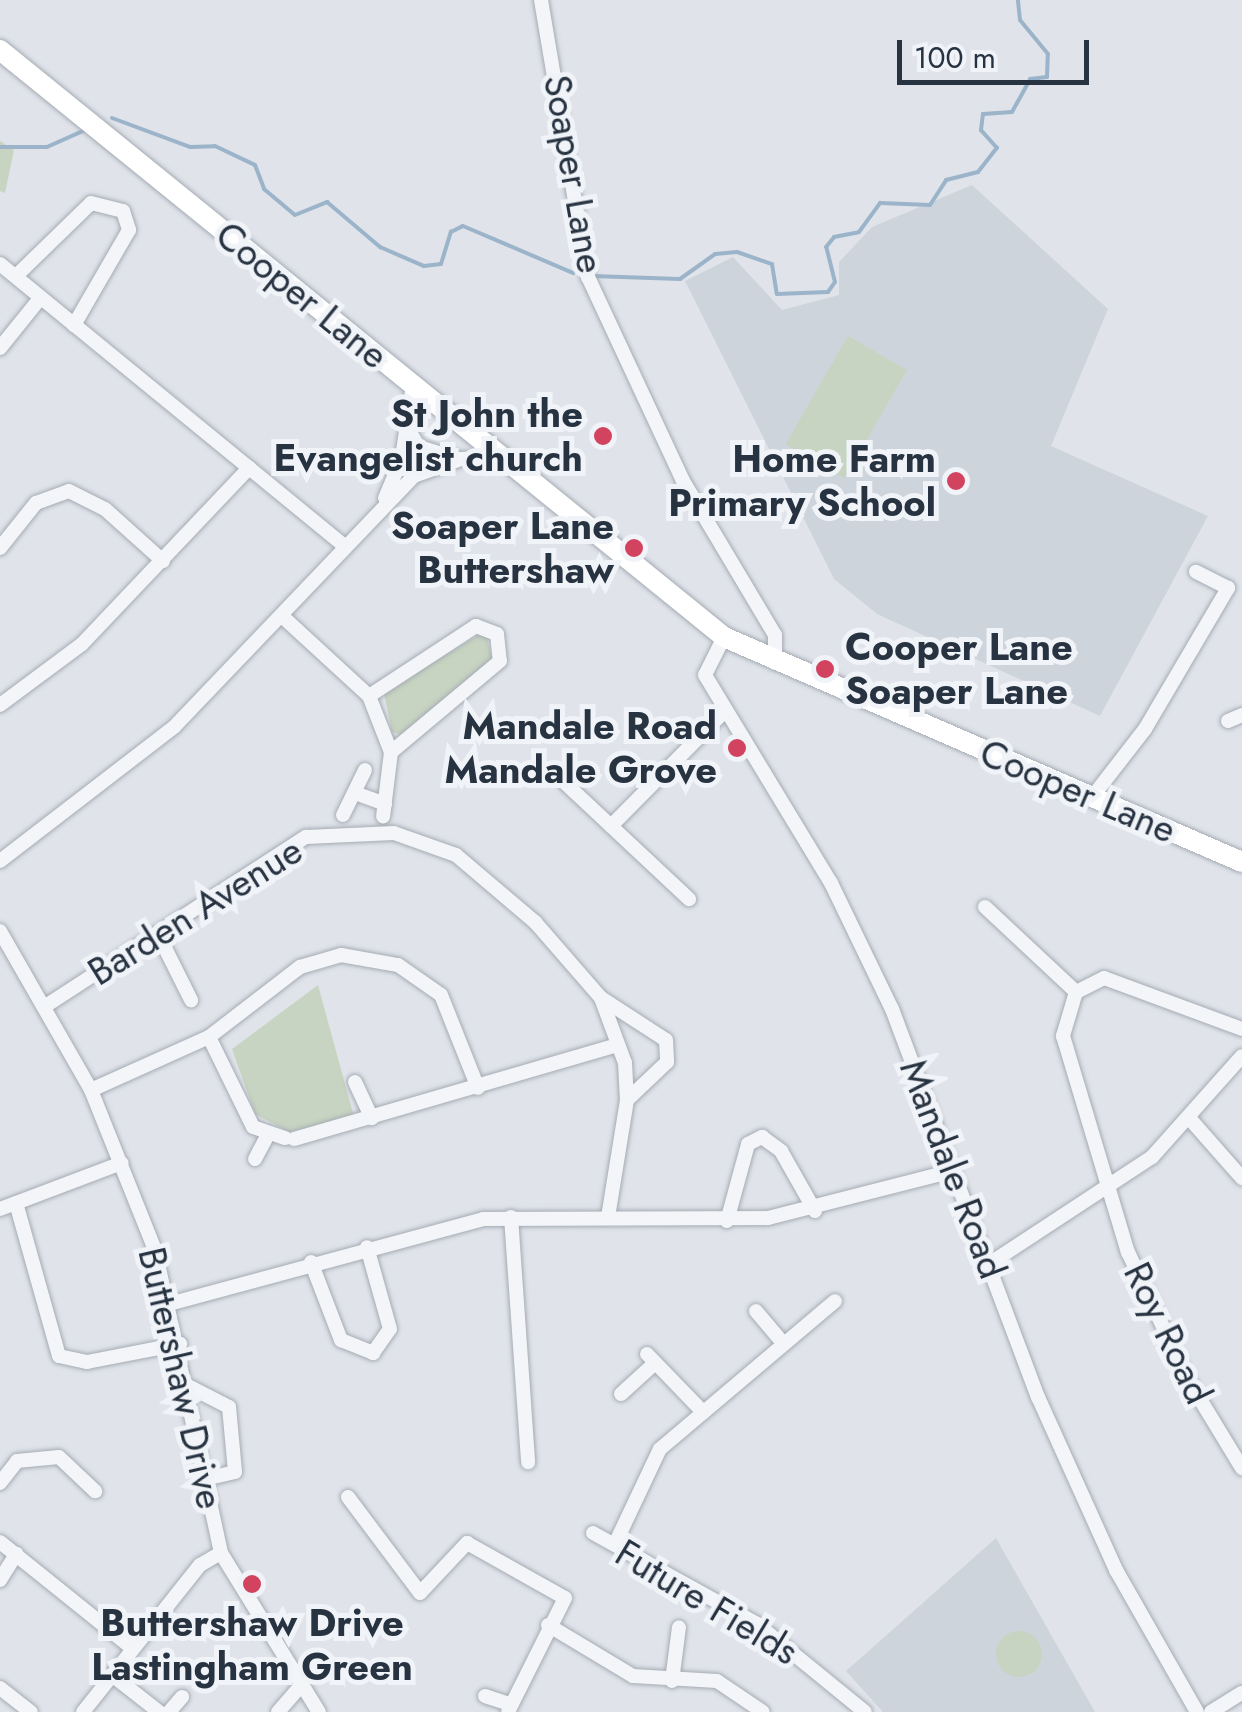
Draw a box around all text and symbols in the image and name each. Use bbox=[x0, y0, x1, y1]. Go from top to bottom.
scale bar bbox=[902, 20, 1094, 82]
text: 100 m bbox=[914, 36, 996, 79]
street label: Soaper Lane bbox=[534, 71, 614, 277]
street label: Cooper Lane bbox=[207, 212, 397, 378]
place label: St John the Evangelist church bbox=[274, 391, 583, 480]
marker: St John the Evangelist church bbox=[592, 425, 614, 447]
place label: Home Farm Primary School bbox=[668, 436, 936, 526]
marker: Home Farm Primary School bbox=[945, 470, 967, 492]
place label: Soaper Lane Buttershaw bbox=[391, 503, 614, 592]
marker: Soaper Lane Buttershaw bbox=[623, 537, 645, 559]
place label: Cooper Lane Soaper Lane bbox=[845, 624, 1073, 714]
marker: Cooper Lane Soaper Lane bbox=[814, 658, 836, 680]
place label: Mandale Road Mandale Grove bbox=[444, 703, 717, 792]
street label: Cooper Lane bbox=[973, 729, 1183, 853]
marker: Mandale Road Mandale Grove bbox=[726, 737, 748, 759]
street label: Barden Avenue bbox=[80, 827, 310, 995]
street label: Mandale Road bbox=[890, 1053, 1016, 1285]
street label: Buttershaw Drive bbox=[129, 1243, 233, 1513]
street label: Roy Road bbox=[1114, 1255, 1222, 1411]
street label: Future Fields bbox=[607, 1530, 807, 1674]
marker: Buttershaw Drive Lastingham Green bbox=[241, 1573, 263, 1595]
place label: Buttershaw Drive Lastingham Green bbox=[91, 1600, 413, 1690]

